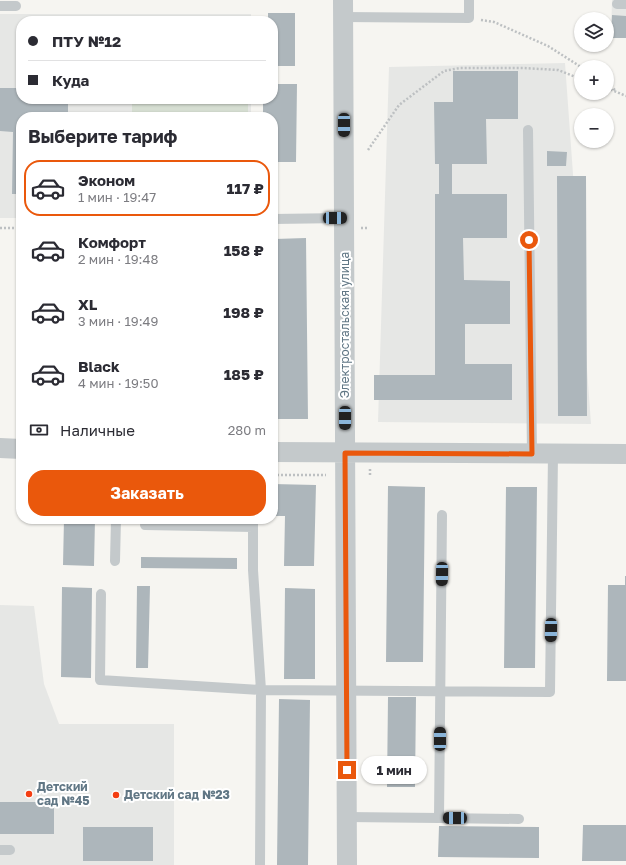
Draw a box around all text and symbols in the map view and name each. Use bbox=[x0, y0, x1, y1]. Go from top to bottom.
map controls bbox=[574, 12, 614, 148]
button: layers bbox=[574, 12, 614, 52]
text: ПТУ №12 bbox=[52, 32, 121, 50]
button: + bbox=[574, 60, 614, 100]
text: Куда bbox=[52, 71, 89, 89]
button: − bbox=[574, 108, 614, 148]
car bbox=[338, 113, 350, 137]
text: Выберите тариф bbox=[28, 125, 177, 147]
icon: car bbox=[30, 170, 66, 206]
text: Эконом bbox=[78, 171, 135, 189]
text: 117 ₽ bbox=[226, 179, 264, 197]
text: 1 мин · 19:47 bbox=[78, 189, 156, 205]
car bbox=[323, 212, 347, 224]
route start bbox=[520, 231, 538, 249]
icon: car bbox=[30, 232, 66, 268]
text: Комфорт bbox=[78, 233, 146, 251]
text: 158 ₽ bbox=[224, 241, 264, 259]
text: 2 мин · 19:48 bbox=[78, 251, 158, 267]
street label: Электростальская улица bbox=[337, 252, 352, 398]
icon: car bbox=[30, 294, 66, 330]
text: XL bbox=[78, 295, 97, 313]
text: 198 ₽ bbox=[223, 303, 264, 321]
text: 3 мин · 19:49 bbox=[78, 313, 158, 329]
icon: car bbox=[30, 356, 66, 392]
text: Black bbox=[78, 357, 120, 375]
text: 185 ₽ bbox=[224, 365, 264, 383]
text: 4 мин · 19:50 bbox=[78, 375, 158, 391]
car bbox=[339, 406, 351, 430]
icon: cash bbox=[28, 419, 50, 441]
text: Наличные bbox=[60, 421, 135, 439]
text: 280 m bbox=[228, 422, 266, 438]
button: Заказать bbox=[28, 470, 266, 516]
car bbox=[436, 562, 448, 586]
car bbox=[545, 618, 557, 642]
car bbox=[434, 727, 446, 751]
callout: 1 мин bbox=[361, 756, 427, 784]
route end bbox=[338, 761, 356, 779]
text: 1 мин bbox=[376, 762, 412, 778]
place label: Детский сад №45 bbox=[37, 779, 90, 808]
place label: Детский сад №23 bbox=[124, 787, 230, 802]
marker: Детский сад №45 bbox=[24, 789, 34, 799]
marker: Детский сад №23 bbox=[111, 790, 121, 800]
car bbox=[443, 812, 467, 824]

